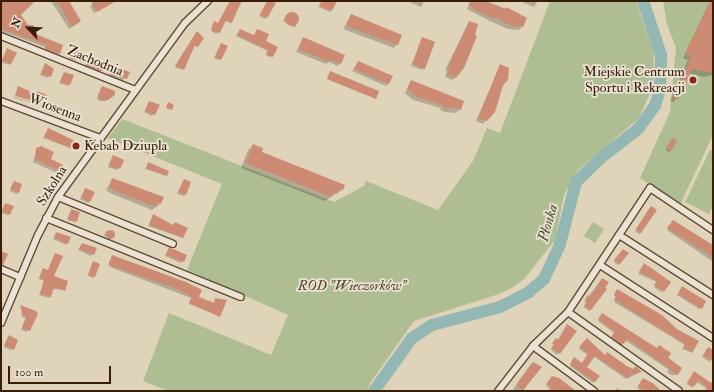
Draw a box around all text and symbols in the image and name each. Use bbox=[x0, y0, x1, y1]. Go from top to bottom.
north arrow bbox=[8, 8, 48, 48]
text: N bbox=[9, 16, 25, 30]
street label: Zachodnia bbox=[64, 42, 126, 80]
place label: Miejskie Centrum Sportu i Rekreacji bbox=[584, 64, 685, 96]
marker: Miejskie Centrum Sportu i Rekreacji bbox=[688, 75, 698, 85]
street label: Wiosenna bbox=[26, 90, 84, 126]
place label: Kebab Dziupla bbox=[84, 138, 167, 154]
marker: Kebab Dziupla bbox=[71, 141, 81, 151]
street label: Szkolna bbox=[33, 163, 71, 209]
water label: Płonka bbox=[534, 202, 562, 244]
park label: ROD "Wieczorków" bbox=[298, 278, 406, 294]
scale bar bbox=[10, 358, 113, 384]
text: 100 m bbox=[15, 365, 43, 380]

